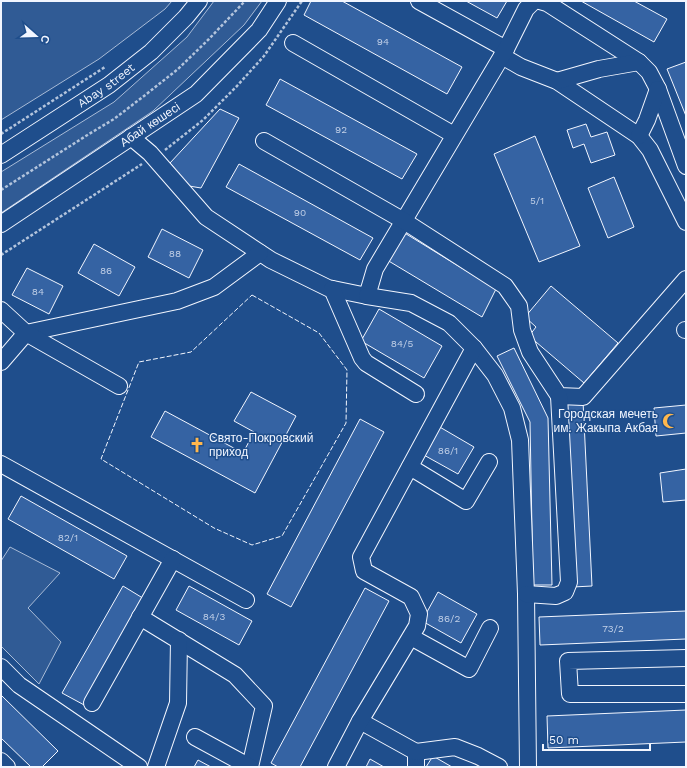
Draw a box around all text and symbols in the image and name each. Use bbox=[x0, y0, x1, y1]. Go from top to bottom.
north arrow bbox=[16, 16, 56, 56]
text: С bbox=[37, 33, 52, 45]
house number: 94 bbox=[377, 36, 389, 47]
street label: Abay street bbox=[75, 61, 137, 110]
street label: Абай көшесі bbox=[117, 100, 183, 150]
house number: 92 bbox=[335, 124, 347, 135]
house number: 5/1 bbox=[530, 195, 544, 206]
house number: 90 bbox=[294, 207, 306, 218]
house number: 88 bbox=[169, 248, 181, 259]
house number: 86 bbox=[100, 265, 112, 276]
house number: 84 bbox=[32, 286, 44, 297]
house number: 84/5 bbox=[391, 338, 413, 349]
place label: Городская мечеть им. Жакыпа Акбая bbox=[553, 407, 658, 435]
mosque icon: Городская мечеть им. Жакыпа Акбая bbox=[661, 412, 679, 430]
place label: Свято-Покровский приход bbox=[209, 431, 313, 459]
church icon: Свято-Покровский приход bbox=[188, 436, 206, 454]
house number: 86/1 bbox=[438, 445, 458, 456]
house number: 82/1 bbox=[58, 532, 78, 543]
house number: 84/3 bbox=[203, 611, 225, 622]
house number: 86/2 bbox=[438, 613, 460, 624]
house number: 73/2 bbox=[602, 623, 624, 634]
scale bar bbox=[543, 726, 650, 752]
text: 50 m bbox=[549, 733, 579, 747]

